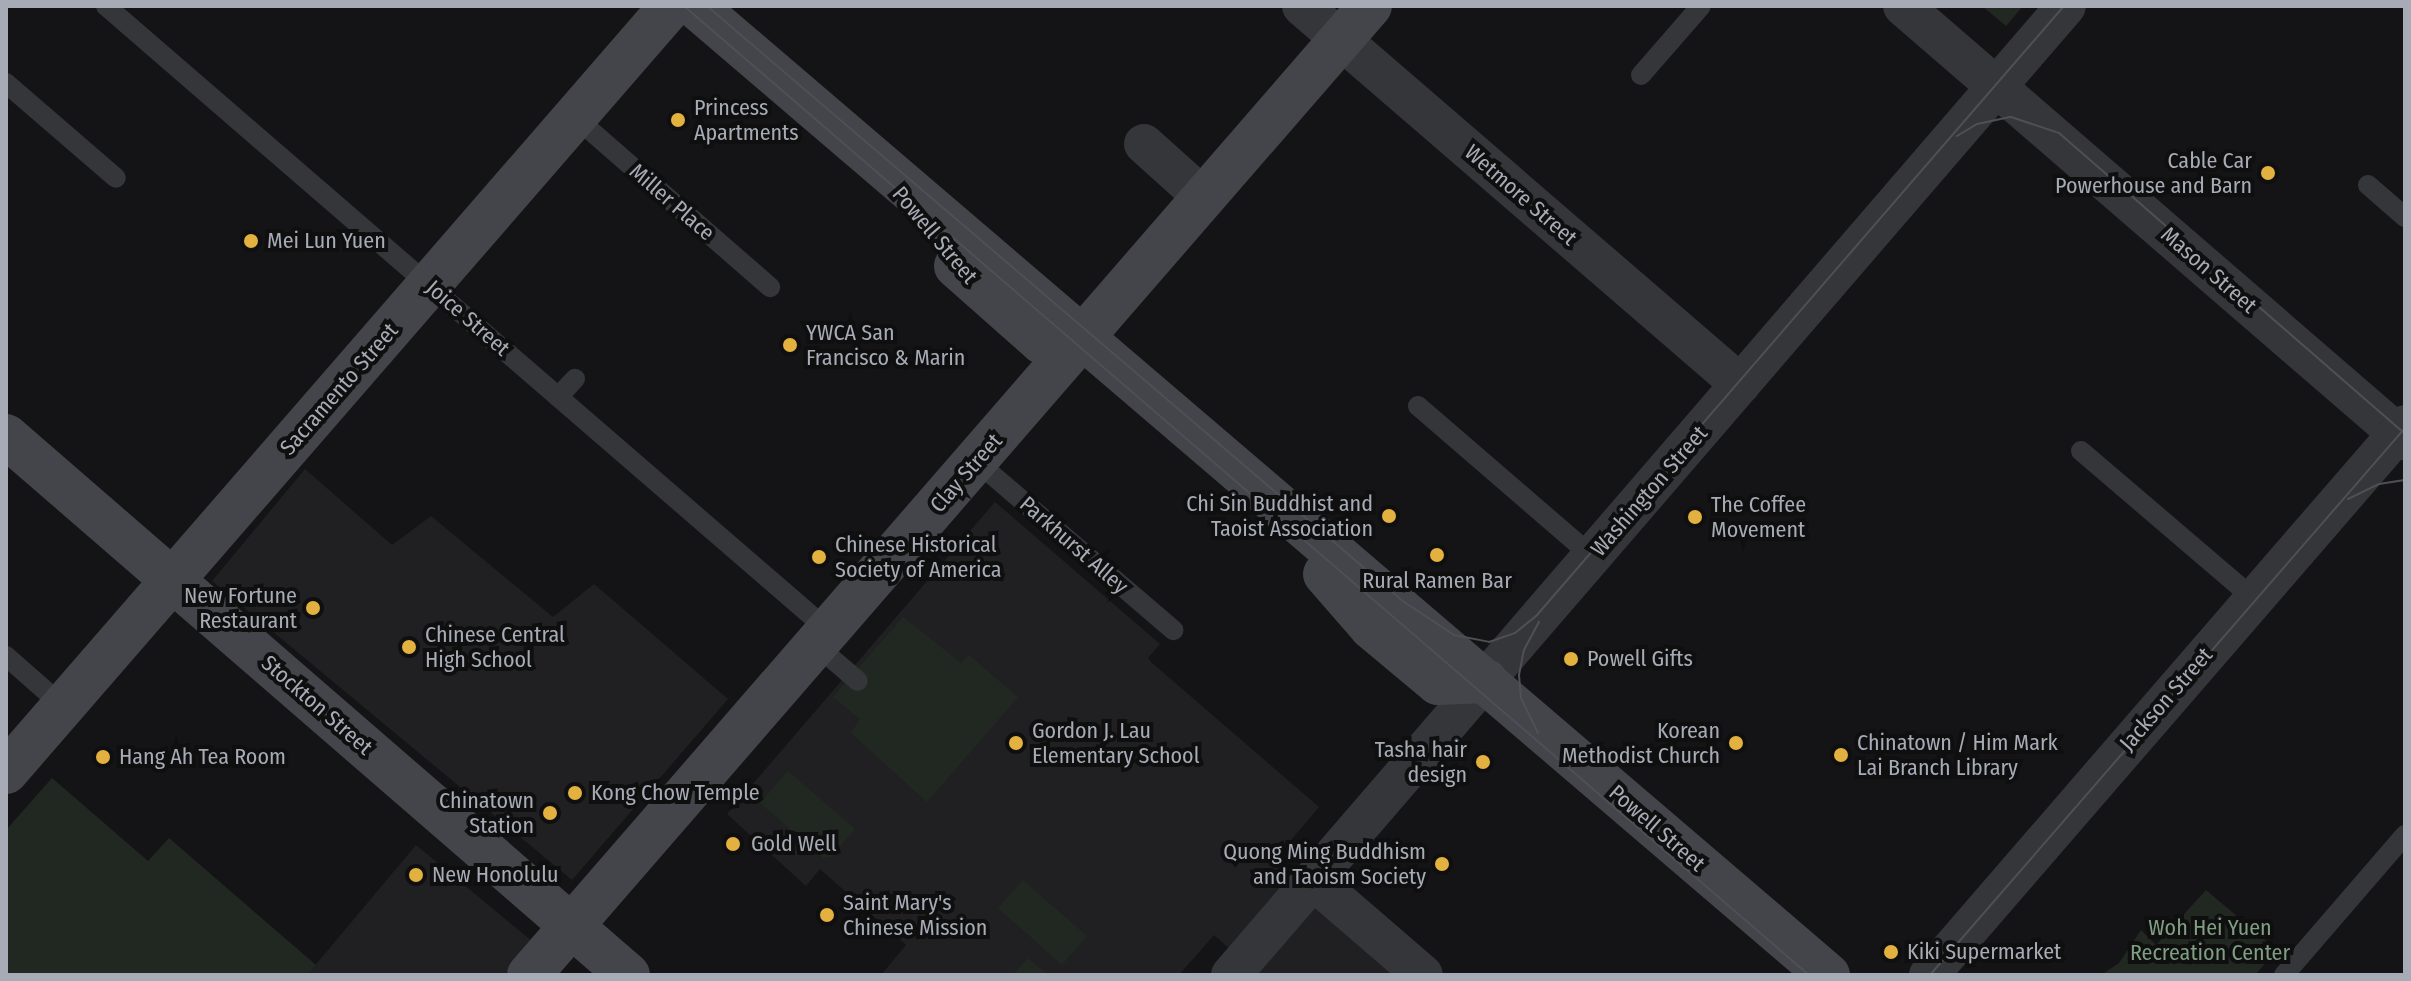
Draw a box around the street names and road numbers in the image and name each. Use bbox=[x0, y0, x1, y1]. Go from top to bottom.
street label: Wetmore Street bbox=[1460, 139, 1582, 251]
street label: Miller Place bbox=[624, 158, 720, 246]
street label: Powell Street bbox=[887, 181, 983, 289]
street label: Mason Street bbox=[2156, 221, 2262, 319]
street label: Joice Street bbox=[421, 274, 515, 362]
street label: Sacramento Street bbox=[275, 318, 403, 460]
street label: Washington Street bbox=[1585, 420, 1713, 562]
street label: Clay Street bbox=[924, 428, 1008, 518]
street label: Parkhurst Alley bbox=[1014, 491, 1134, 599]
street label: Jackson Street bbox=[2114, 642, 2218, 756]
street label: Stockton Street bbox=[256, 650, 378, 760]
street label: Powell Street bbox=[1604, 779, 1710, 877]

